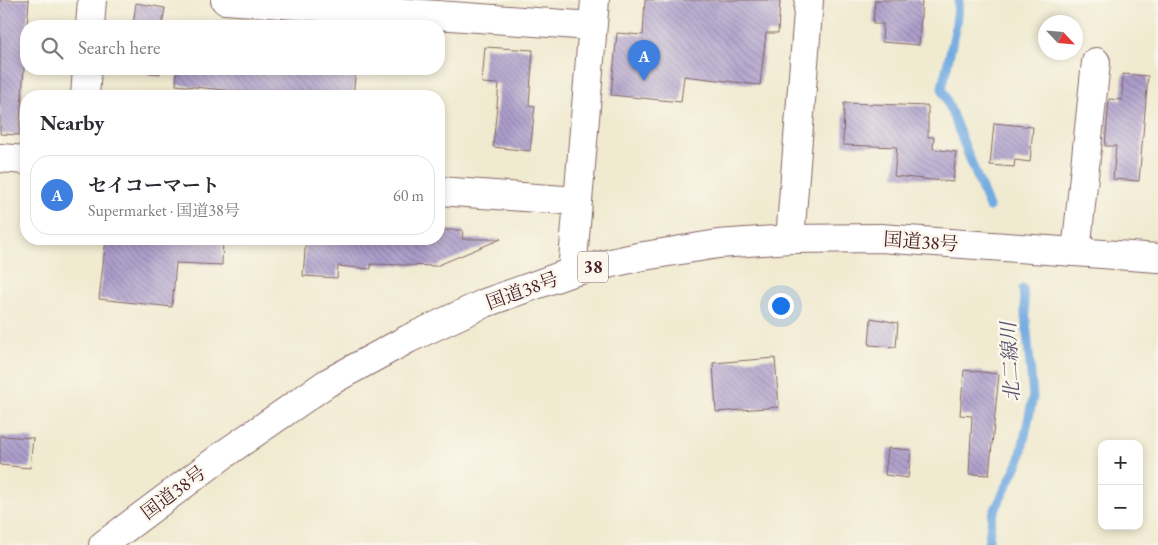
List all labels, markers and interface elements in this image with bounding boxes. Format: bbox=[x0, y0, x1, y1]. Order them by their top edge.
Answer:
north arrow bbox=[1038, 15, 1083, 60]
search box bbox=[20, 20, 445, 75]
icon: search bbox=[38, 34, 66, 62]
text: Search here bbox=[78, 35, 160, 60]
pin: A bbox=[628, 40, 660, 81]
text: Nearby bbox=[40, 109, 104, 136]
text: セイコーマート bbox=[88, 173, 220, 198]
text: A bbox=[51, 185, 63, 206]
text: 60 m bbox=[393, 185, 424, 206]
text: Supermarket · 国道38号 bbox=[88, 200, 240, 221]
street label: 国道38号 bbox=[883, 226, 959, 257]
road number: 38 bbox=[578, 252, 608, 282]
street label: 国道38号 bbox=[483, 266, 562, 315]
your location bbox=[768, 293, 794, 319]
water label: 北二線川 bbox=[995, 319, 1025, 403]
map controls bbox=[1098, 440, 1143, 530]
button: + bbox=[1098, 440, 1143, 485]
street label: 国道38号 bbox=[136, 460, 211, 525]
button: − bbox=[1098, 485, 1143, 530]

